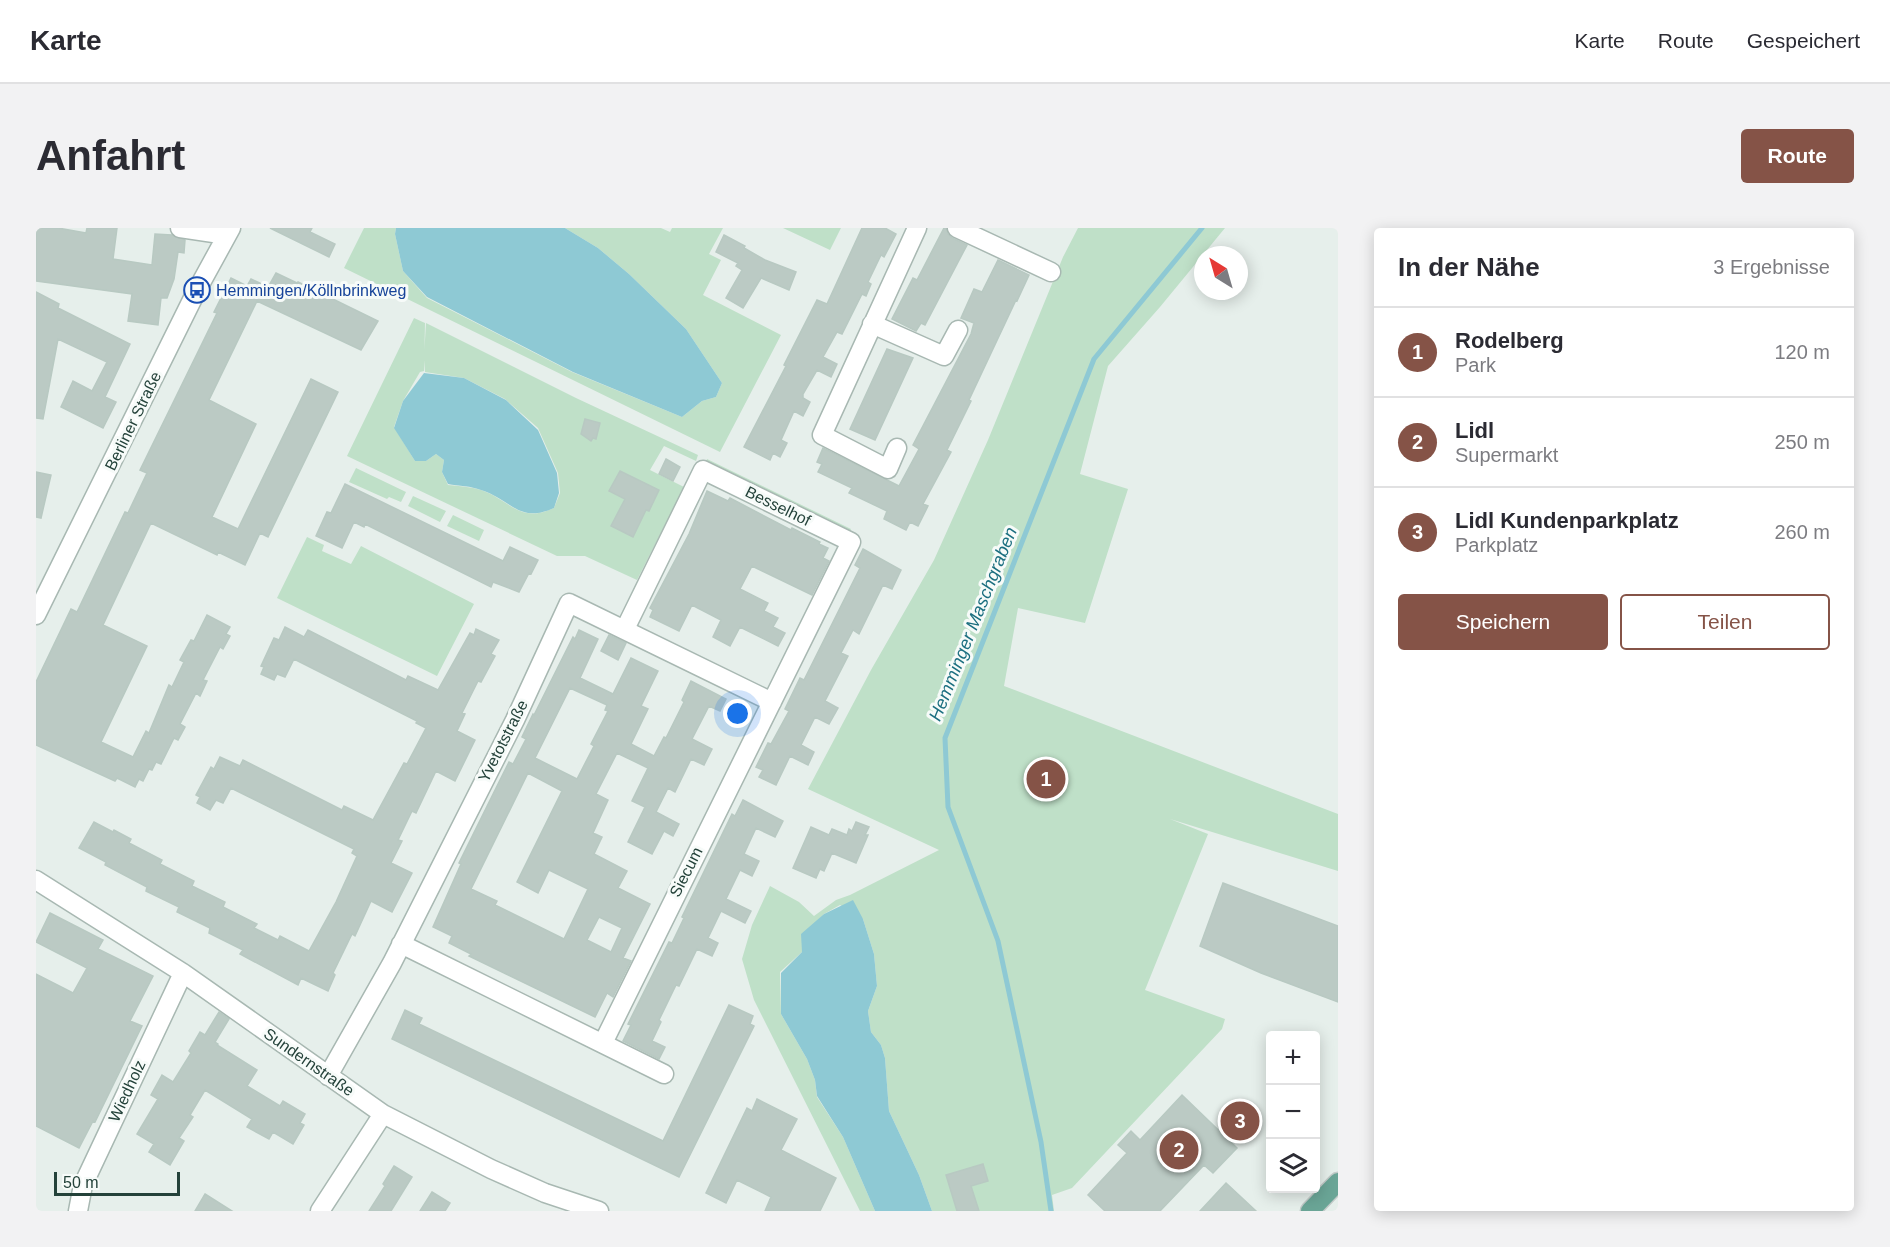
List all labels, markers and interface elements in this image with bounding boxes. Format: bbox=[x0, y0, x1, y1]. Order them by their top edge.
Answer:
text: Karte bbox=[30, 25, 102, 56]
text: Karte bbox=[1575, 29, 1625, 52]
text: Route bbox=[1658, 29, 1714, 52]
text: Gespeichert bbox=[1747, 29, 1860, 52]
button: Route bbox=[1741, 129, 1854, 183]
text: Anfahrt bbox=[36, 132, 185, 179]
north arrow bbox=[1194, 246, 1248, 300]
text: In der Nähe bbox=[1398, 252, 1540, 282]
text: 3 Ergebnisse bbox=[1713, 256, 1830, 278]
bus stop icon: Hemmingen/Köllnbrinkweg bbox=[182, 275, 212, 305]
place label: Hemmingen/Köllnbrinkweg bbox=[216, 282, 406, 299]
text: Rodelberg bbox=[1455, 328, 1564, 353]
text: 1 bbox=[1412, 341, 1423, 363]
text: 120 m bbox=[1774, 341, 1830, 363]
text: Park bbox=[1455, 354, 1496, 376]
street label: Berliner Straße bbox=[102, 369, 164, 473]
text: Lidl bbox=[1455, 418, 1494, 443]
text: 2 bbox=[1412, 431, 1423, 453]
text: 250 m bbox=[1774, 431, 1830, 453]
text: Supermarkt bbox=[1455, 444, 1558, 466]
street label: Besselhof bbox=[743, 483, 814, 529]
text: Lidl Kundenparkplatz bbox=[1455, 508, 1679, 533]
text: 3 bbox=[1412, 521, 1423, 543]
text: 260 m bbox=[1774, 521, 1830, 543]
water label: Hemminger Maschgraben bbox=[925, 524, 1021, 724]
text: Parkplatz bbox=[1455, 534, 1538, 556]
button: Speichern bbox=[1398, 594, 1608, 650]
button: Teilen bbox=[1620, 594, 1830, 650]
street label: Yvetotstraße bbox=[475, 697, 531, 785]
your location bbox=[723, 699, 752, 728]
pin: 1 bbox=[1026, 756, 1066, 802]
street label: Siecum bbox=[666, 844, 706, 900]
street label: Sundernstraße bbox=[261, 1025, 357, 1099]
map controls bbox=[1266, 1031, 1320, 1193]
button: + bbox=[1266, 1031, 1320, 1085]
street label: Wiedholz bbox=[105, 1058, 149, 1124]
button: − bbox=[1266, 1085, 1320, 1139]
pin: 3 bbox=[1220, 1098, 1260, 1144]
pin: 2 bbox=[1160, 1128, 1198, 1172]
button: layers bbox=[1266, 1139, 1320, 1193]
scale bar bbox=[54, 1169, 180, 1196]
text: 50 m bbox=[63, 1174, 99, 1191]

